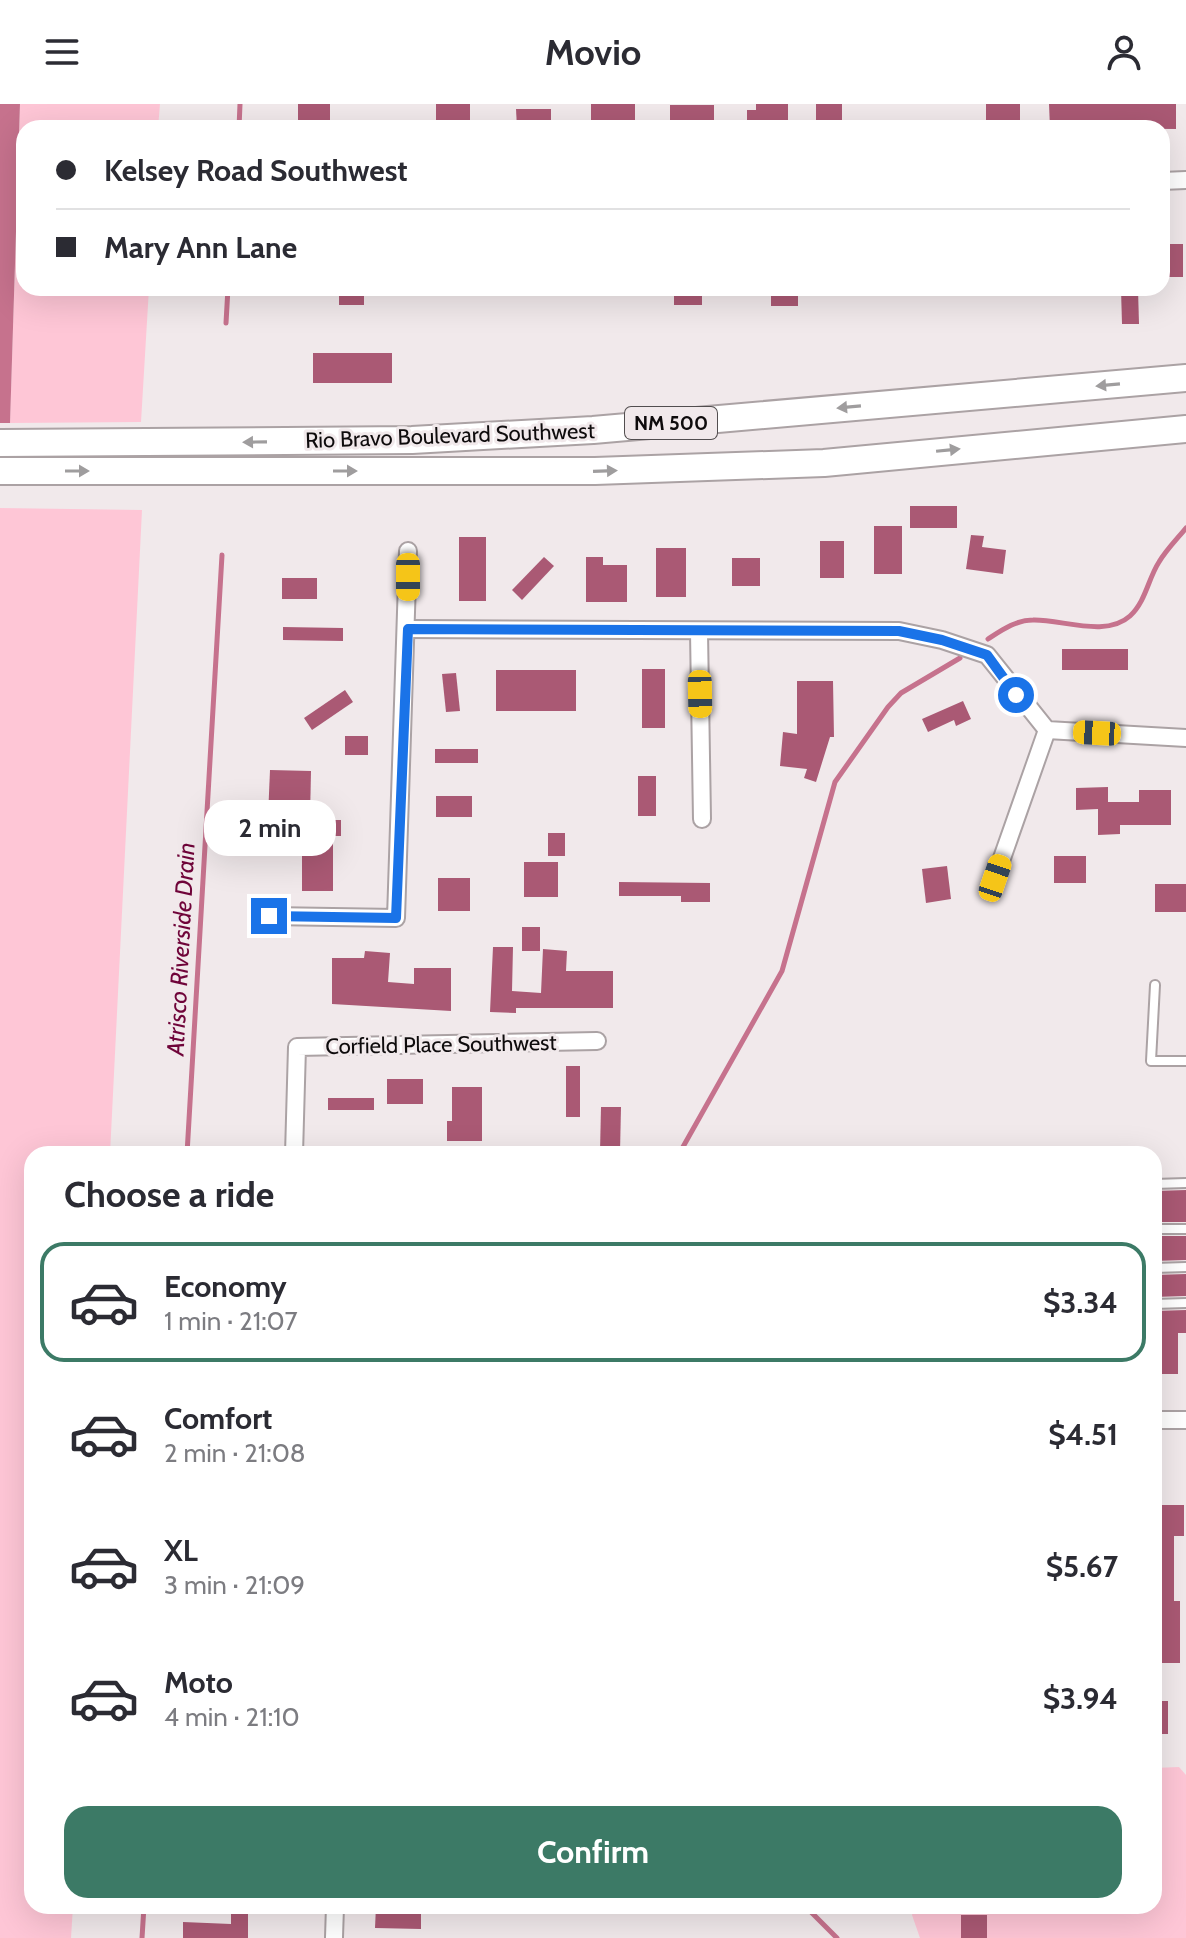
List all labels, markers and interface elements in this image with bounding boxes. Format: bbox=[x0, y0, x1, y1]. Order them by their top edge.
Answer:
icon: menu bbox=[40, 30, 84, 74]
text: Movio bbox=[545, 30, 641, 74]
icon: person bbox=[1102, 30, 1146, 74]
text: Kelsey Road Southwest bbox=[104, 152, 408, 189]
text: Mary Ann Lane bbox=[104, 229, 297, 266]
one-way arrow bbox=[1095, 379, 1120, 392]
one-way arrow bbox=[836, 401, 861, 414]
road number: NM 500 bbox=[625, 407, 717, 439]
street label: Rio Bravo Boulevard Southwest bbox=[305, 417, 596, 454]
one-way arrow bbox=[242, 436, 267, 448]
one-way arrow bbox=[936, 444, 961, 457]
one-way arrow bbox=[593, 464, 618, 477]
one-way arrow bbox=[65, 465, 90, 477]
one-way arrow bbox=[333, 465, 358, 477]
car bbox=[396, 553, 420, 601]
car bbox=[688, 670, 712, 718]
route start bbox=[998, 677, 1034, 713]
car bbox=[1072, 720, 1122, 746]
callout: 2 min bbox=[203, 800, 335, 856]
text: 2 min bbox=[239, 812, 301, 844]
water label: Atrisco Riverside Drain bbox=[160, 842, 201, 1057]
car bbox=[976, 851, 1014, 905]
route end bbox=[251, 898, 287, 934]
street label: Corfield Place Southwest bbox=[325, 1029, 557, 1060]
text: Choose a ride bbox=[64, 1172, 274, 1216]
icon: car bbox=[68, 1266, 140, 1338]
text: Economy bbox=[164, 1268, 287, 1305]
text: $3.34 bbox=[1043, 1284, 1118, 1321]
text: 1 min · 21:07 bbox=[164, 1305, 298, 1337]
icon: car bbox=[68, 1398, 140, 1470]
text: Comfort bbox=[164, 1400, 272, 1437]
text: $4.51 bbox=[1048, 1416, 1118, 1453]
text: 2 min · 21:08 bbox=[164, 1437, 306, 1469]
icon: car bbox=[68, 1530, 140, 1602]
text: XL bbox=[164, 1532, 198, 1569]
text: $5.67 bbox=[1046, 1548, 1118, 1585]
text: 3 min · 21:09 bbox=[164, 1569, 305, 1601]
icon: car bbox=[68, 1662, 140, 1734]
text: Moto bbox=[164, 1664, 233, 1701]
text: $3.94 bbox=[1043, 1680, 1118, 1717]
text: 4 min · 21:10 bbox=[164, 1701, 300, 1733]
button: Confirm bbox=[64, 1806, 1122, 1898]

